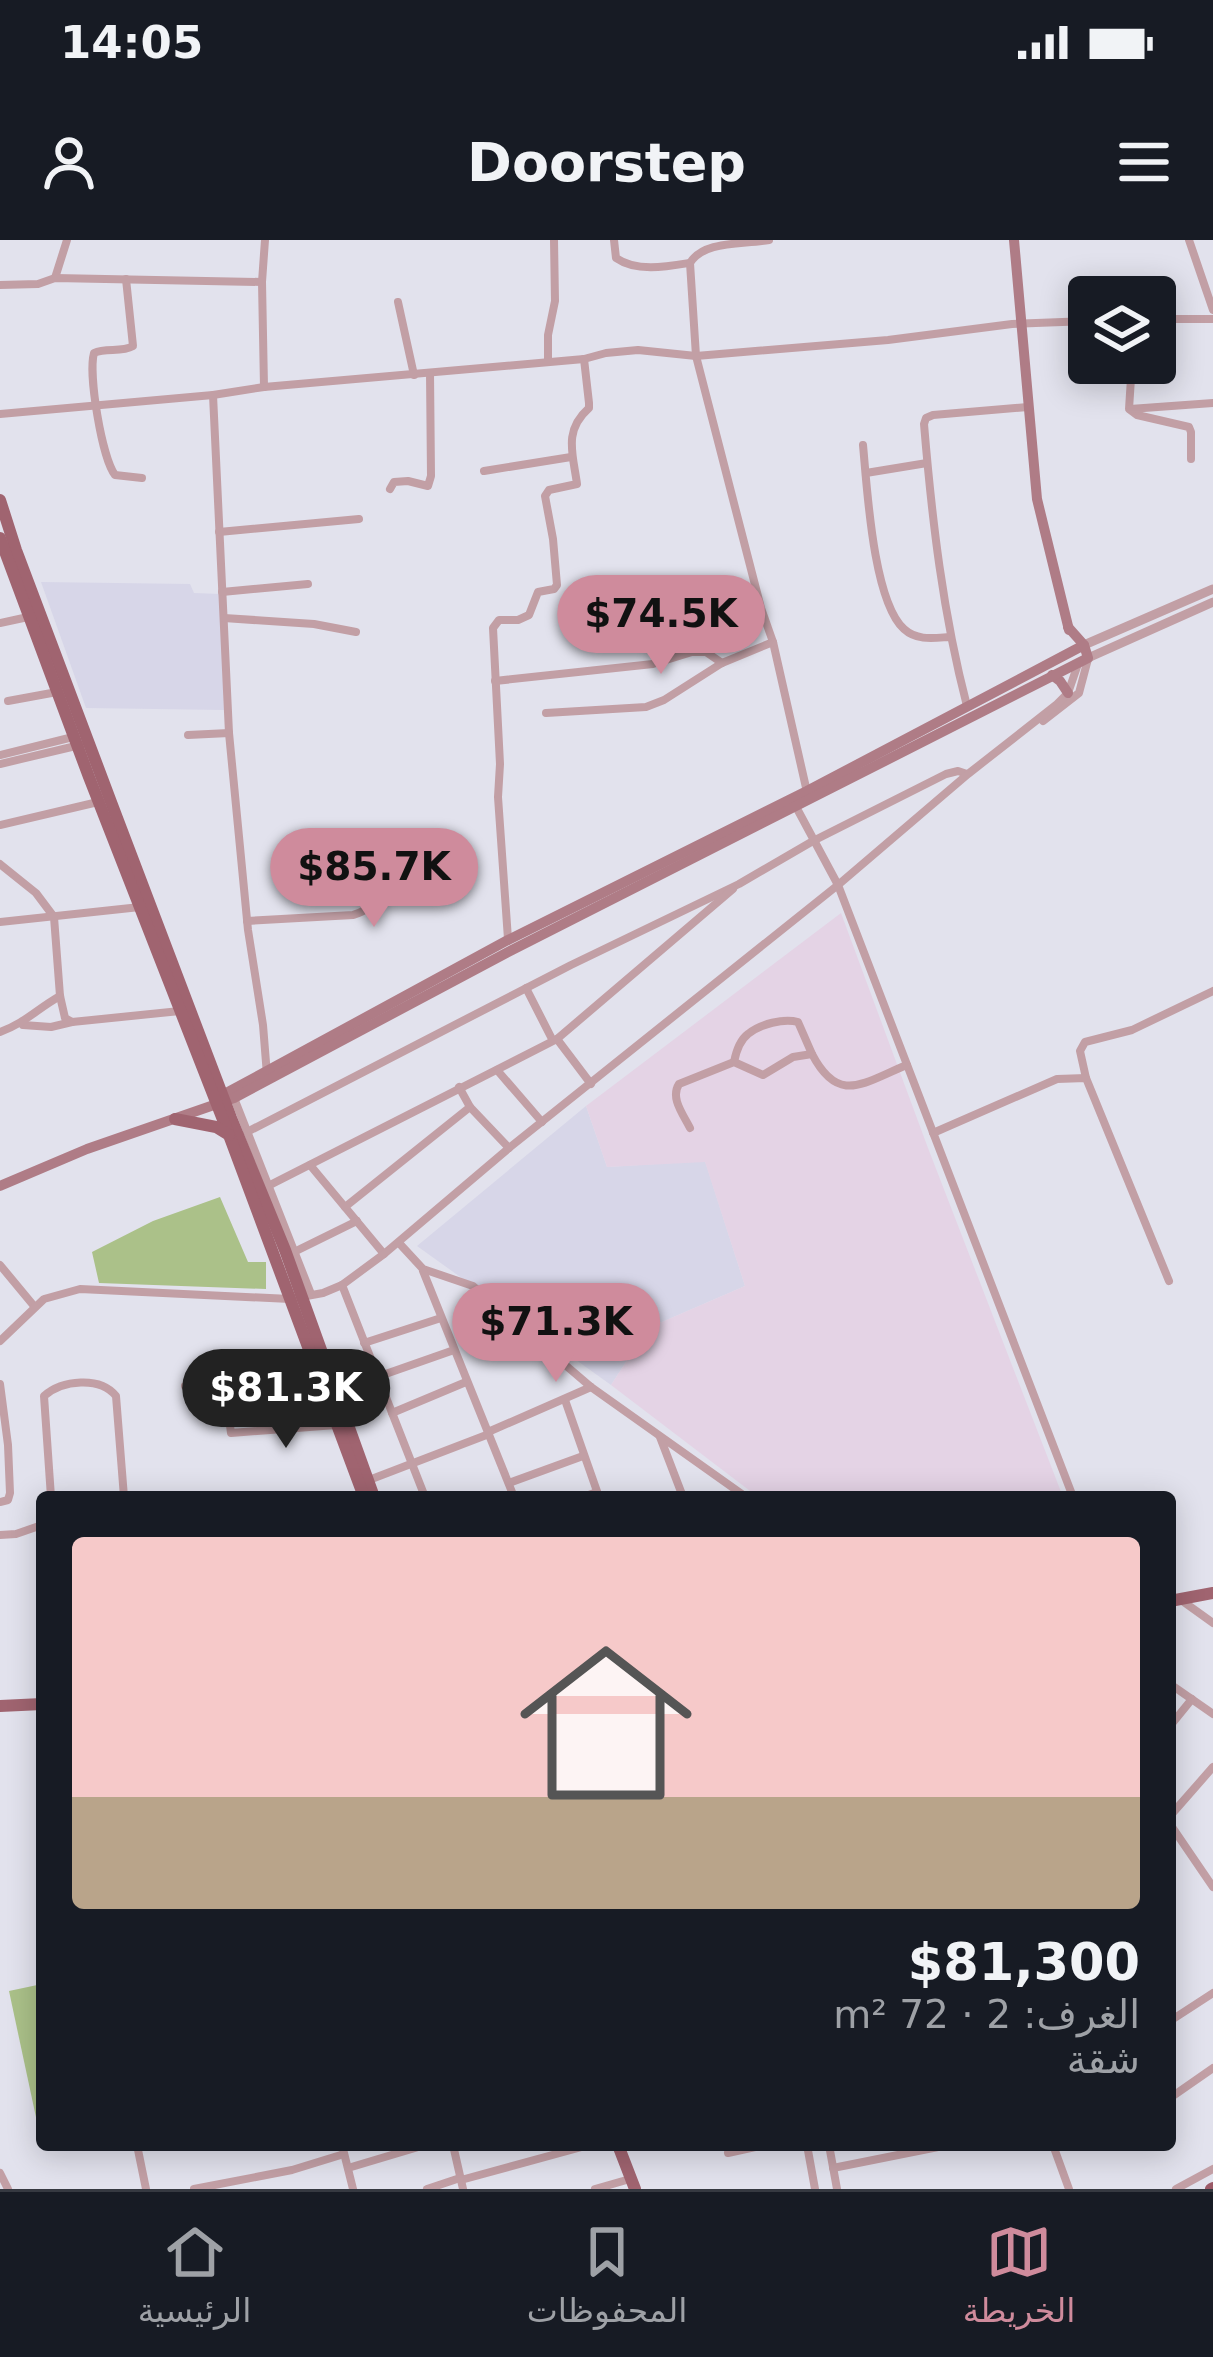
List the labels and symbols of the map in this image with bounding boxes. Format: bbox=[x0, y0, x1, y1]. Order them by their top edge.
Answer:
pin: $74.5K bbox=[563, 575, 759, 677]
pin: $85.7K bbox=[276, 828, 472, 930]
pin: $71.3K bbox=[458, 1283, 654, 1385]
pin: $81.3K bbox=[188, 1349, 384, 1451]

